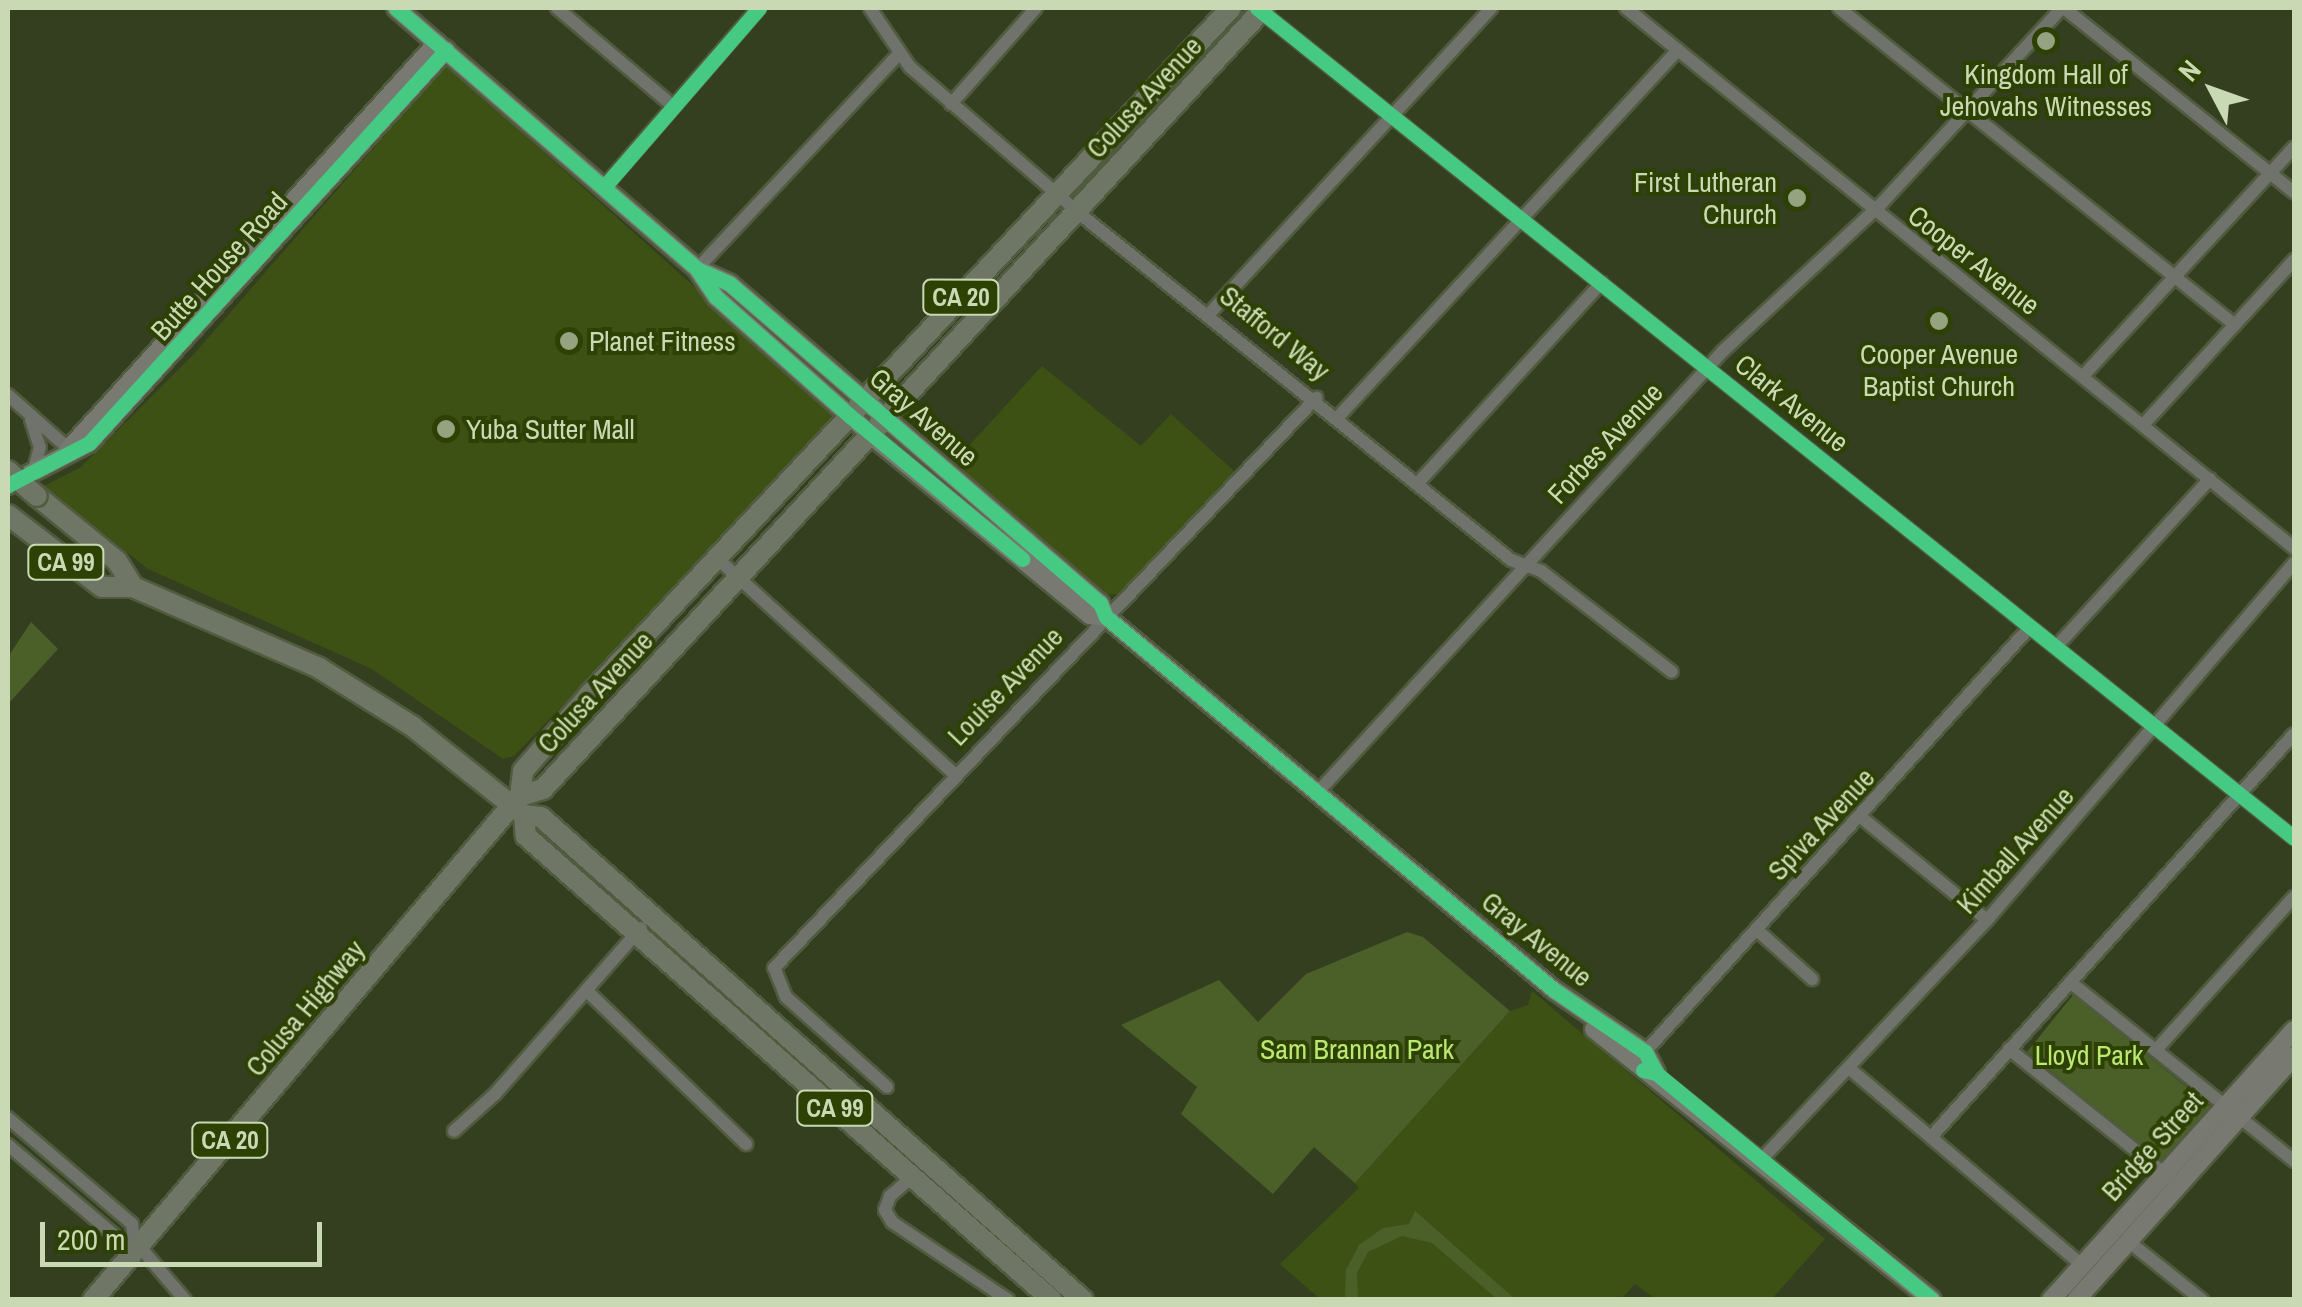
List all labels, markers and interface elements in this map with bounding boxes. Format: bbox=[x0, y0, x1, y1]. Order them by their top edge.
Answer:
street label: Colusa Avenue bbox=[1079, 29, 1209, 165]
marker: Kingdom Hall of Jehovahs Witnesses bbox=[2035, 30, 2057, 52]
north arrow bbox=[2162, 40, 2262, 140]
text: N bbox=[2170, 52, 2209, 89]
place label: Kingdom Hall of Jehovahs Witnesses bbox=[1940, 57, 2152, 123]
place label: First Lutheran Church bbox=[1634, 165, 1777, 231]
street label: Butte House Road bbox=[144, 185, 294, 347]
marker: First Lutheran Church bbox=[1786, 187, 1808, 209]
street label: Cooper Avenue bbox=[1901, 198, 2047, 322]
road number: CA 20 bbox=[921, 277, 1001, 317]
street label: Stafford Way bbox=[1213, 279, 1337, 387]
marker: Cooper Avenue Baptist Church bbox=[1928, 310, 1950, 332]
place label: Planet Fitness bbox=[589, 324, 736, 358]
marker: Planet Fitness bbox=[558, 330, 580, 352]
place label: Cooper Avenue Baptist Church bbox=[1859, 337, 2019, 403]
street label: Clark Avenue bbox=[1728, 347, 1856, 459]
street label: Gray Avenue bbox=[863, 360, 985, 474]
street label: Forbes Avenue bbox=[1540, 375, 1670, 511]
place label: Yuba Sutter Mall bbox=[466, 412, 634, 446]
marker: Yuba Sutter Mall bbox=[435, 418, 457, 440]
road number: CA 99 bbox=[26, 542, 106, 582]
street label: Louise Avenue bbox=[940, 619, 1070, 753]
street label: Colusa Avenue bbox=[530, 624, 660, 760]
street label: Spiva Avenue bbox=[1760, 760, 1882, 888]
street label: Kimball Avenue bbox=[1949, 779, 2081, 921]
street label: Gray Avenue bbox=[1475, 884, 1599, 994]
street label: Colusa Highway bbox=[238, 933, 372, 1083]
park label: Sam Brannan Park bbox=[1260, 1032, 1454, 1066]
park label: Lloyd Park bbox=[2035, 1038, 2143, 1072]
street label: Bridge Street bbox=[2094, 1084, 2210, 1208]
road number: CA 99 bbox=[795, 1088, 875, 1128]
road number: CA 20 bbox=[190, 1120, 270, 1160]
scale bar bbox=[45, 1202, 328, 1264]
text: 200 m bbox=[57, 1219, 125, 1259]

